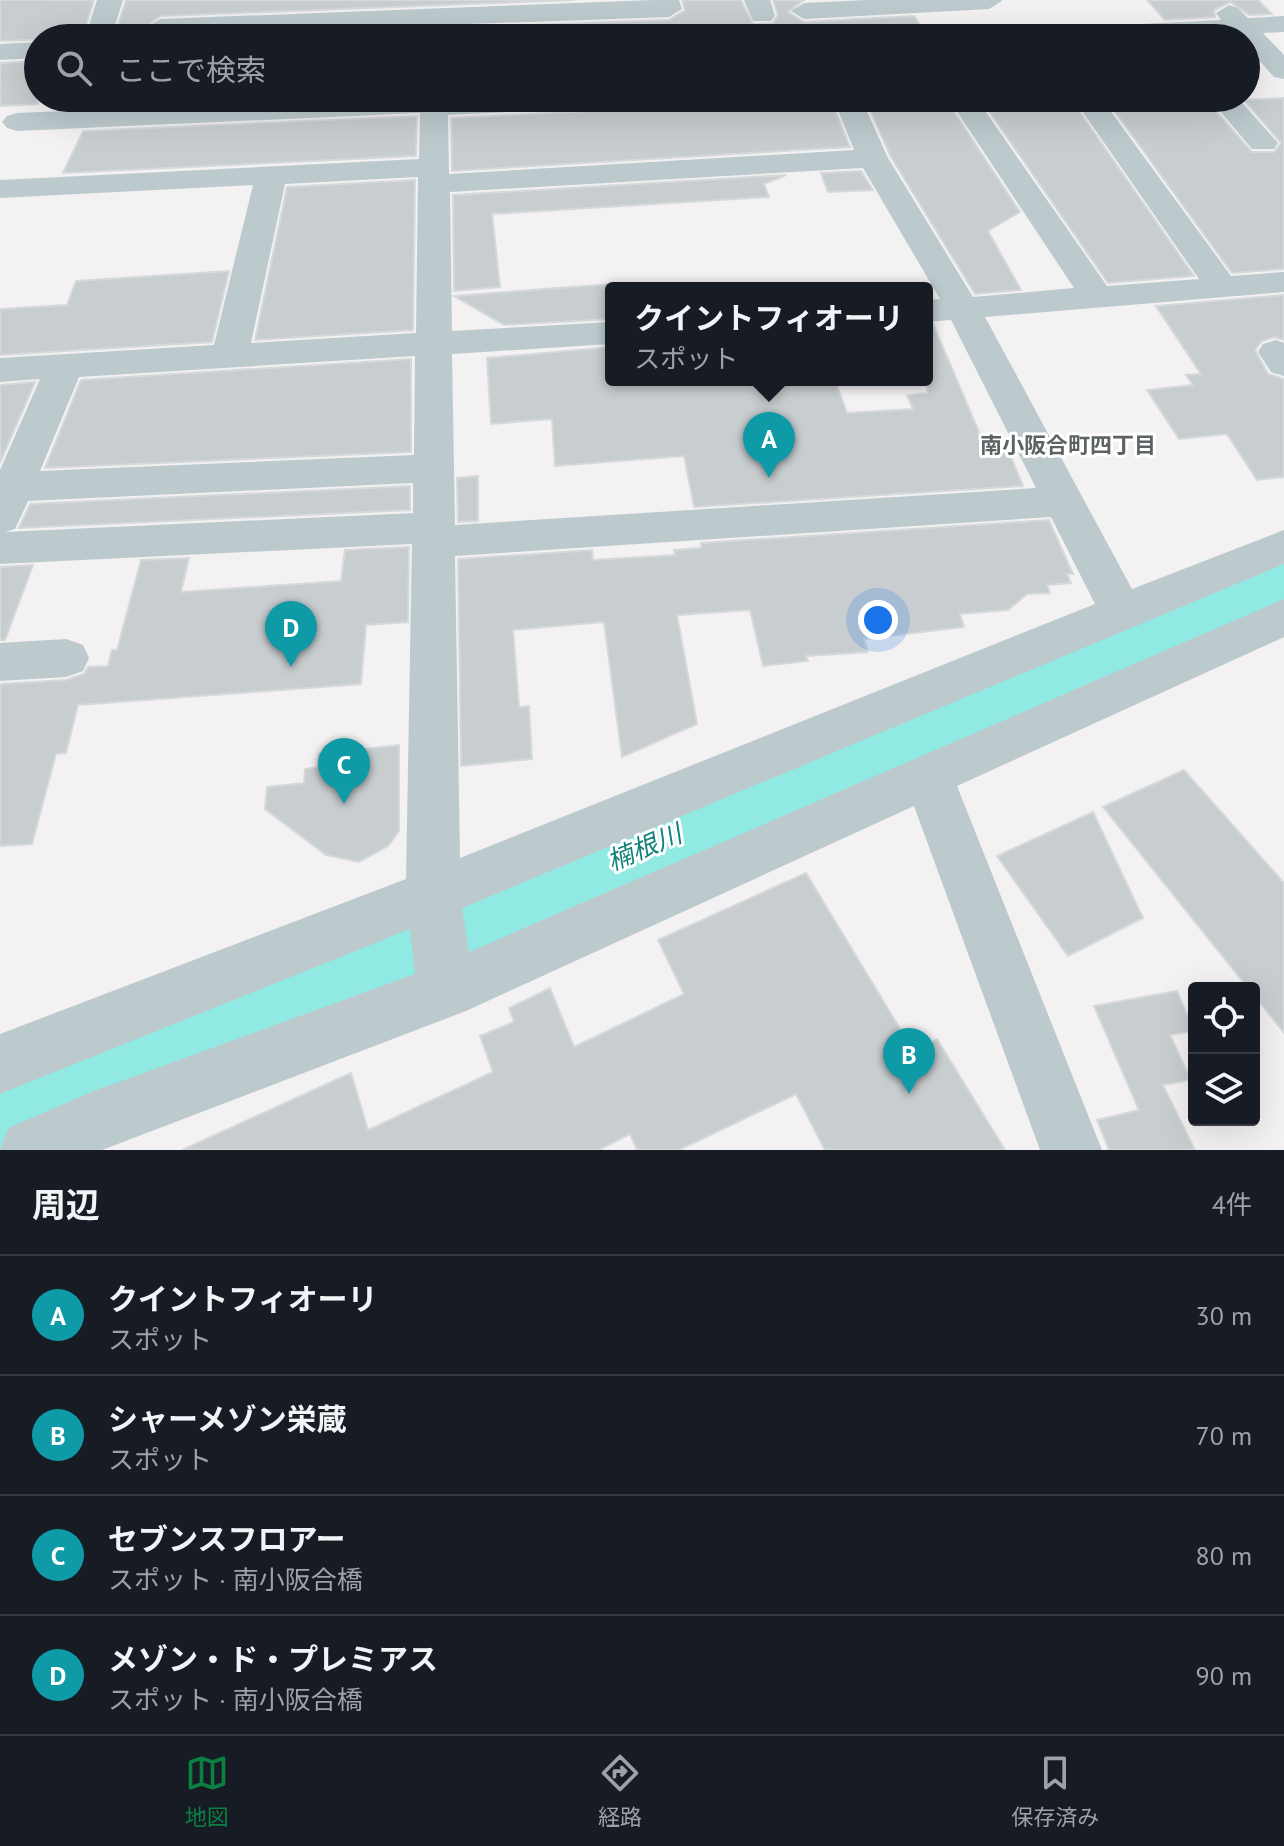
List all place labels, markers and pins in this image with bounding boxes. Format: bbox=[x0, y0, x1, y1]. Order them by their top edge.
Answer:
pin: A bbox=[743, 412, 795, 478]
pin: D bbox=[265, 601, 317, 667]
pin: C bbox=[318, 738, 370, 804]
pin: B bbox=[883, 1028, 935, 1094]

